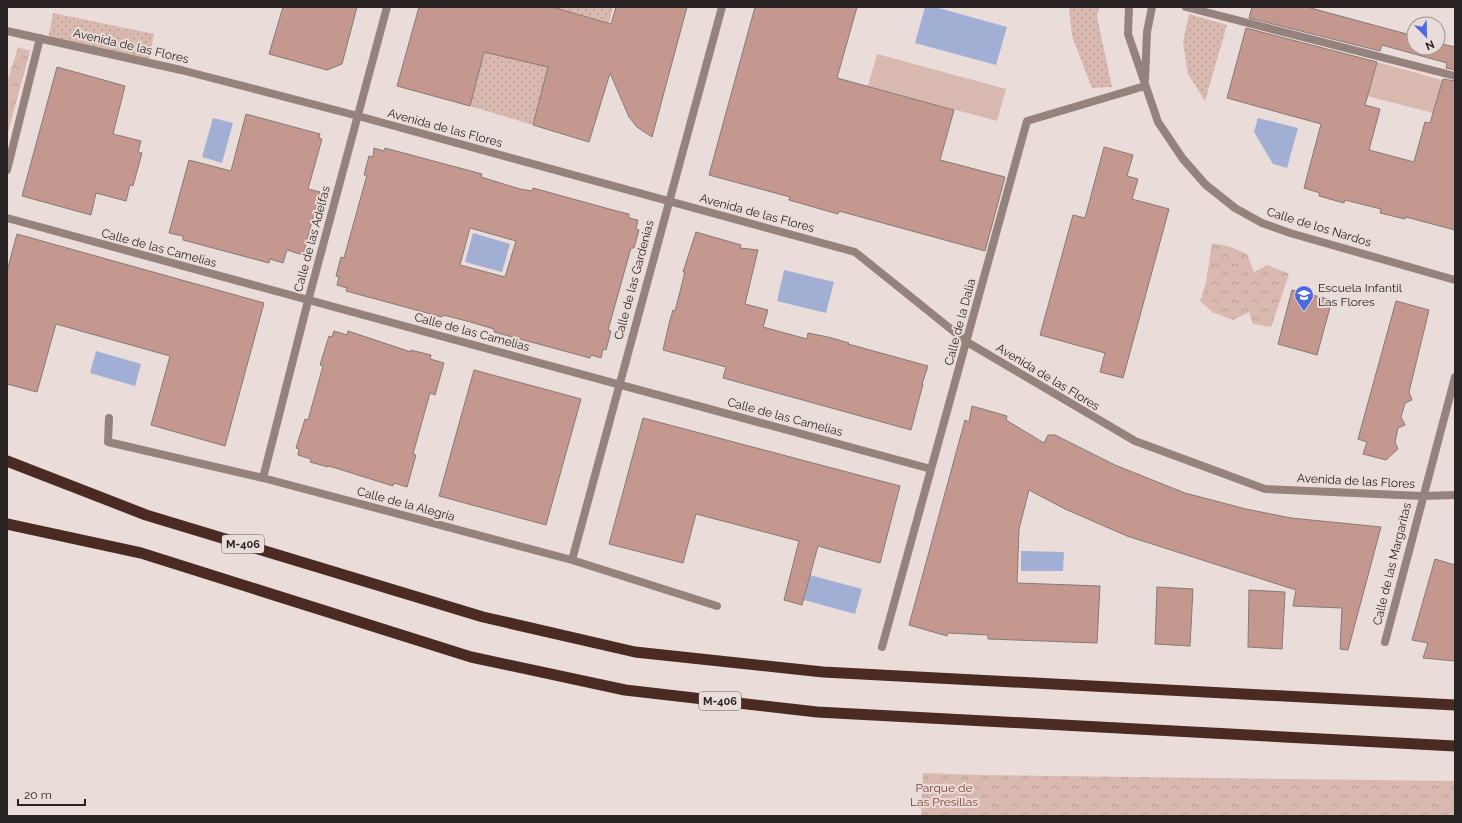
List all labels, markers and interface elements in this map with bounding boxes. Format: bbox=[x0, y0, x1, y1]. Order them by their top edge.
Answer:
north arrow bbox=[1406, 16, 1446, 56]
street label: Avenida de las Flores bbox=[72, 26, 190, 66]
text: N bbox=[1423, 37, 1436, 52]
street label: Avenida de las Flores bbox=[386, 106, 504, 150]
street label: Calle de las Adelfas bbox=[291, 184, 333, 294]
street label: Avenida de las Flores bbox=[698, 191, 816, 235]
street label: Calle de los Nardos bbox=[1265, 204, 1373, 250]
street label: Calle de las Gardenias bbox=[611, 218, 657, 341]
street label: Calle de las Camelias bbox=[100, 226, 218, 270]
street label: Calle de la Dalia bbox=[942, 277, 978, 367]
place label: Escuela Infantil Las Flores bbox=[1318, 281, 1403, 309]
school or university icon: Escuela Infantil Las Flores bbox=[1293, 284, 1315, 312]
street label: Calle de las Camelias bbox=[413, 310, 531, 354]
street label: Avenida de las Flores bbox=[994, 341, 1102, 414]
street label: Calle de las Camelias bbox=[726, 395, 844, 439]
street label: Avenida de las Flores bbox=[1297, 471, 1416, 491]
street label: Calle de la Alegría bbox=[356, 484, 456, 524]
street label: Calle de las Margaritas bbox=[1370, 501, 1414, 627]
road number: M-406 bbox=[222, 535, 264, 553]
road number: M-406 bbox=[699, 692, 741, 710]
scale bar bbox=[18, 781, 85, 807]
park label: Parque de Las Presillas bbox=[910, 781, 978, 809]
text: 20 m bbox=[24, 788, 52, 802]

